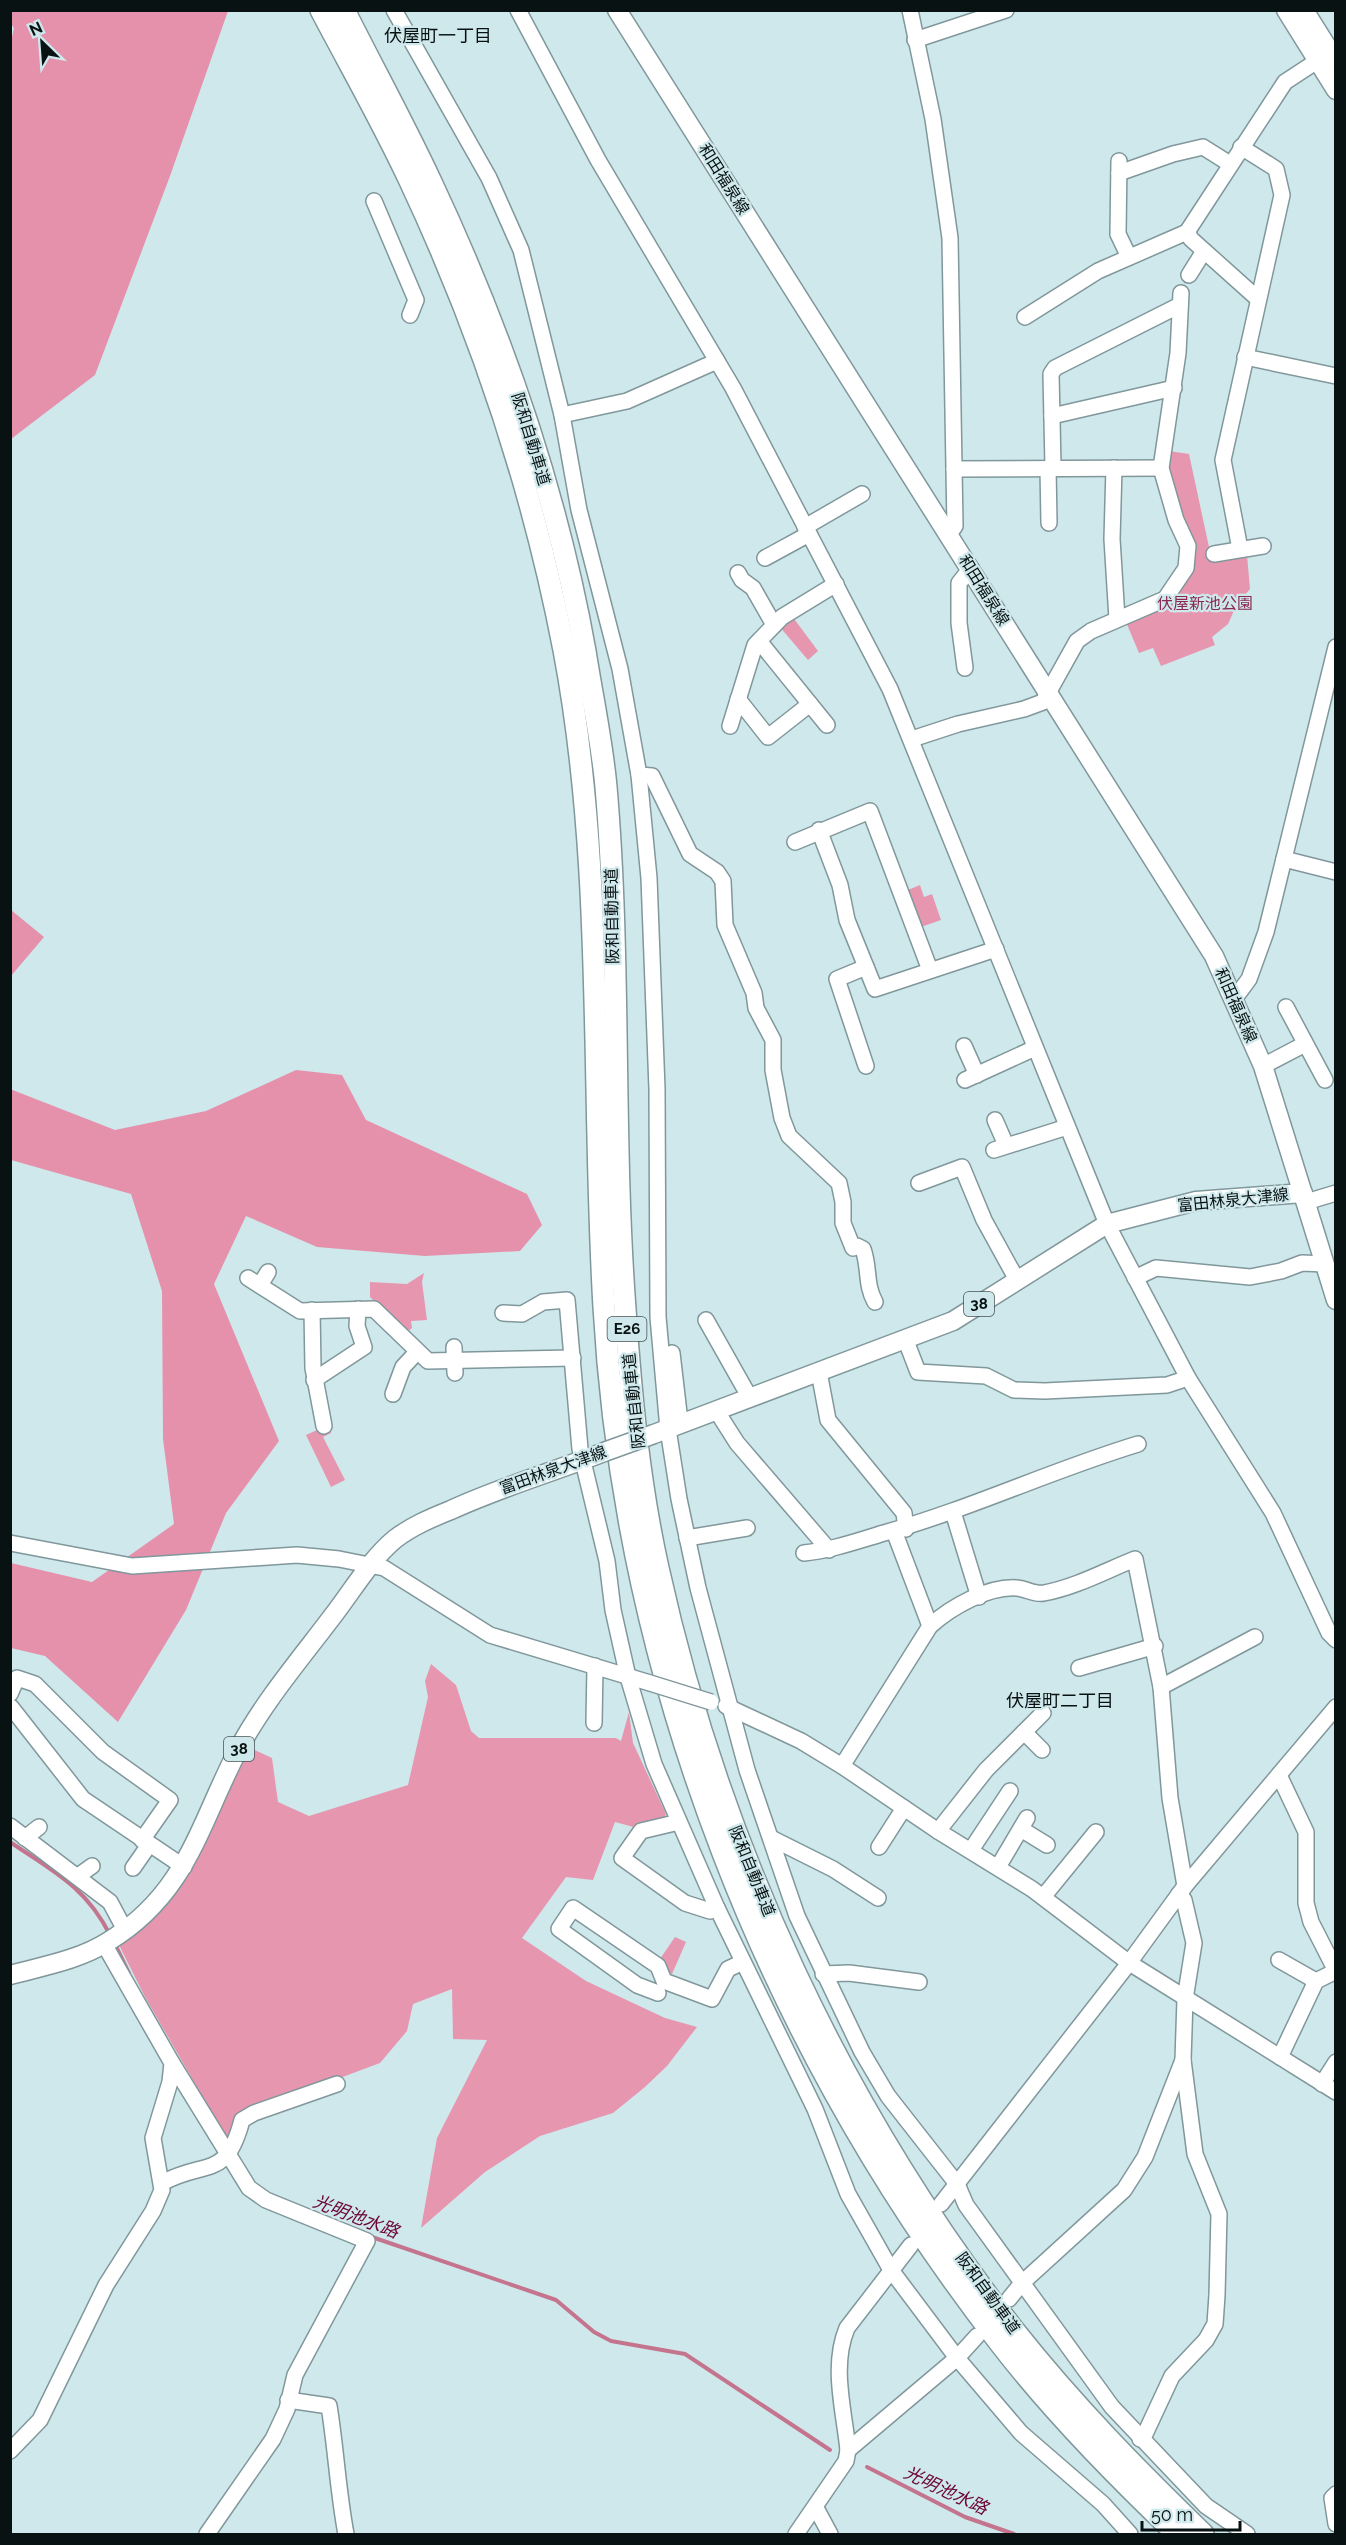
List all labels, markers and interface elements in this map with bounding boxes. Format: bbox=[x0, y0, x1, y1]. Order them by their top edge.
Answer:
north arrow bbox=[12, 12, 72, 72]
text: N bbox=[26, 18, 45, 40]
district label: 伏屋町一丁目 bbox=[384, 25, 492, 46]
street label: 和田福泉線 bbox=[695, 140, 753, 218]
street label: 阪和自動車道 bbox=[508, 390, 554, 488]
street label: 和田福泉線 bbox=[955, 551, 1013, 629]
park label: 伏屋新池公園 bbox=[1157, 594, 1253, 613]
street label: 阪和自動車道 bbox=[602, 868, 622, 964]
street label: 和田福泉線 bbox=[1211, 965, 1261, 1045]
street label: 富田林泉大津線 bbox=[1176, 1185, 1290, 1215]
road number: 38 bbox=[964, 1292, 994, 1316]
road number: E26 bbox=[608, 1317, 646, 1341]
street label: 阪和自動車道 bbox=[620, 1352, 648, 1450]
street label: 富田林泉大津線 bbox=[497, 1442, 609, 1498]
district label: 伏屋町二丁目 bbox=[1006, 1690, 1114, 1711]
road number: 38 bbox=[224, 1737, 254, 1761]
street label: 阪和自動車道 bbox=[725, 1823, 779, 1919]
water label: 光明池水路 bbox=[310, 2190, 404, 2243]
street label: 阪和自動車道 bbox=[952, 2249, 1024, 2337]
water label: 光明池水路 bbox=[901, 2461, 993, 2519]
scale bar bbox=[1142, 2494, 1240, 2532]
text: 50 m bbox=[1151, 2504, 1193, 2525]

